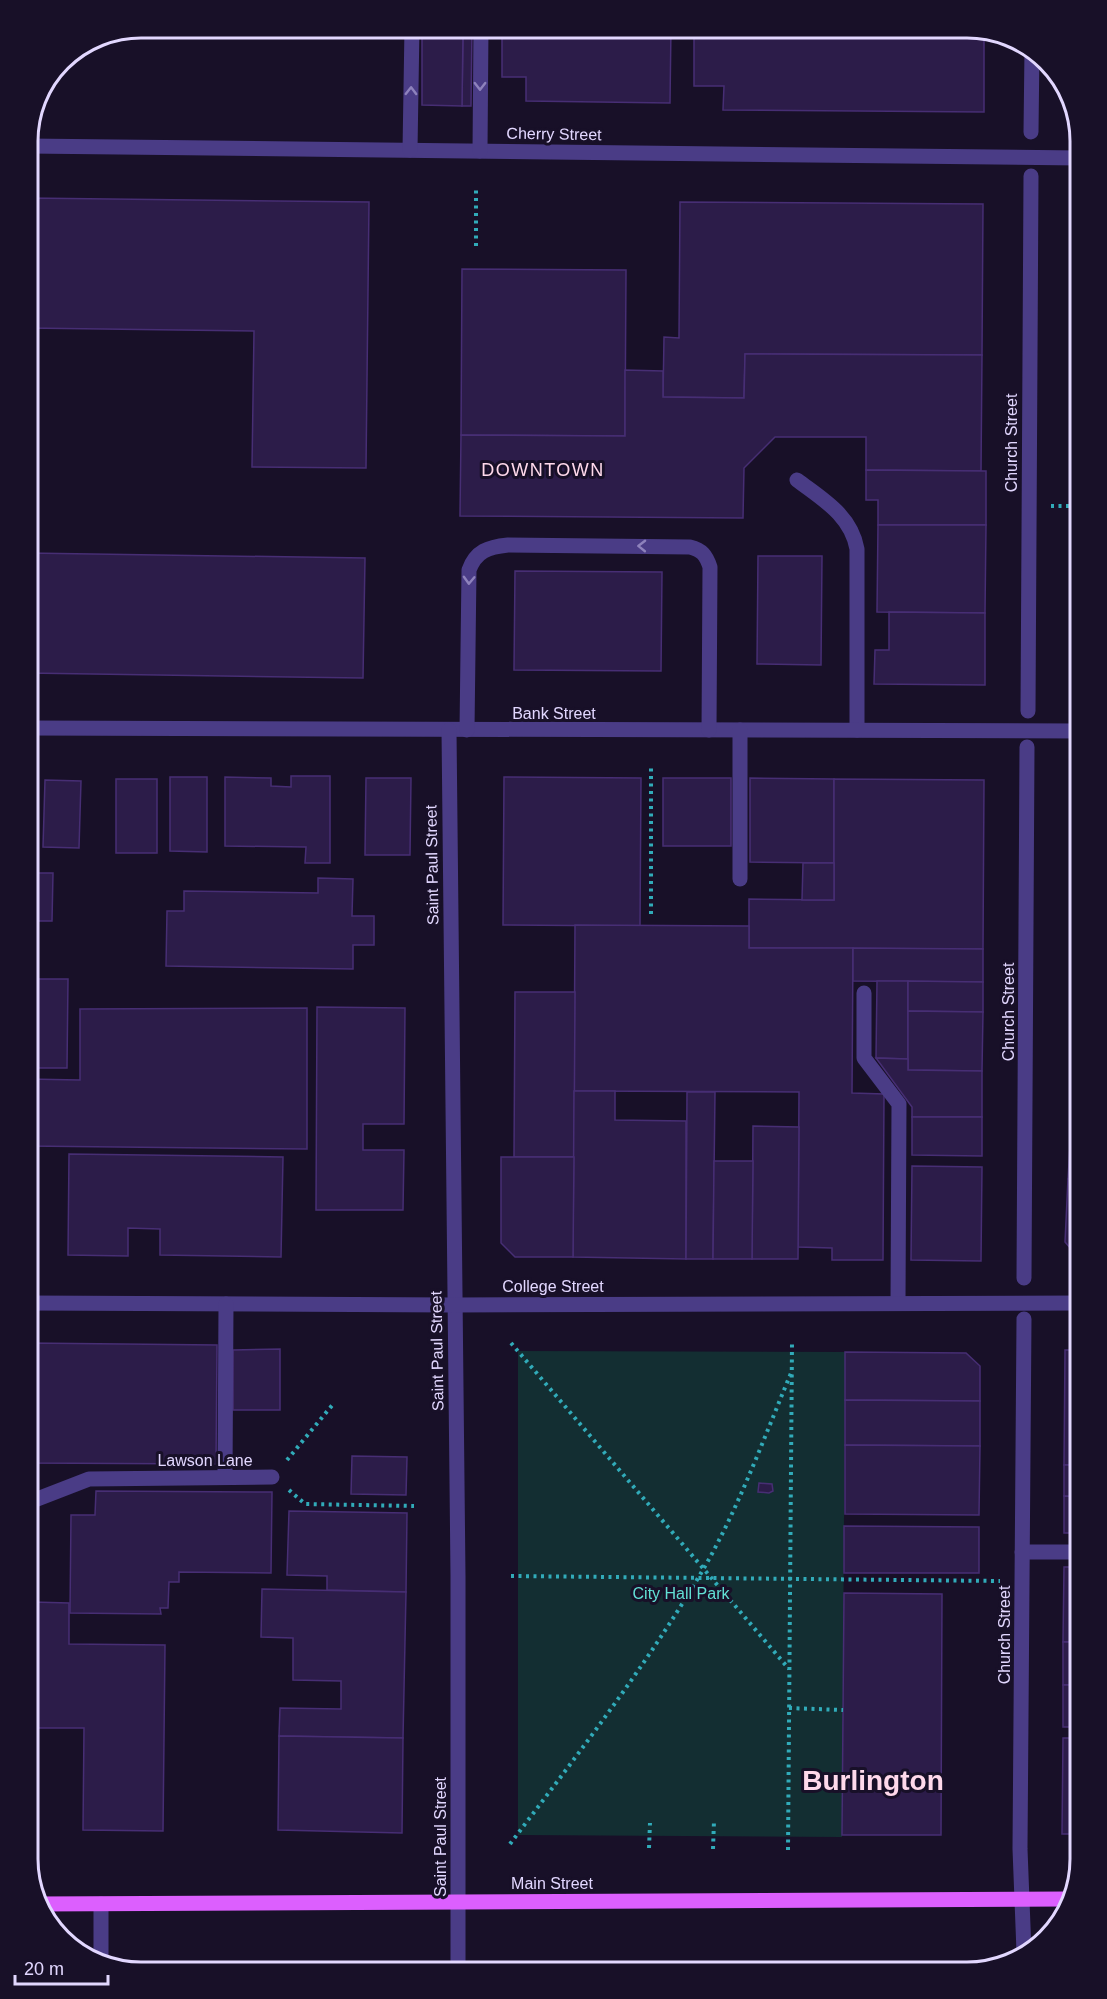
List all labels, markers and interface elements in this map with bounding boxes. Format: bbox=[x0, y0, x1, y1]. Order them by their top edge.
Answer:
one-way arrow bbox=[474, 81, 486, 90]
one-way arrow bbox=[405, 87, 417, 96]
street label: Cherry Street bbox=[506, 125, 602, 143]
street label: Church Street bbox=[1003, 393, 1020, 492]
district label: DOWNTOWN bbox=[481, 460, 605, 480]
one-way arrow bbox=[638, 540, 647, 552]
one-way arrow bbox=[463, 575, 476, 584]
street label: Bank Street bbox=[512, 705, 596, 722]
street label: Saint Paul Street bbox=[422, 804, 442, 925]
street label: Church Street bbox=[1000, 962, 1017, 1061]
street label: College Street bbox=[502, 1278, 604, 1295]
street label: Saint Paul Street bbox=[427, 1290, 447, 1411]
street label: Lawson Lane bbox=[157, 1452, 253, 1469]
park label: City Hall Park bbox=[633, 1585, 730, 1602]
street label: Church Street bbox=[996, 1585, 1013, 1684]
district label: Burlington bbox=[802, 1765, 944, 1796]
street label: Saint Paul Street bbox=[432, 1776, 449, 1897]
street label: Main Street bbox=[511, 1875, 593, 1892]
scale bar bbox=[15, 1948, 108, 1986]
text: 20 m bbox=[24, 1959, 64, 1979]

